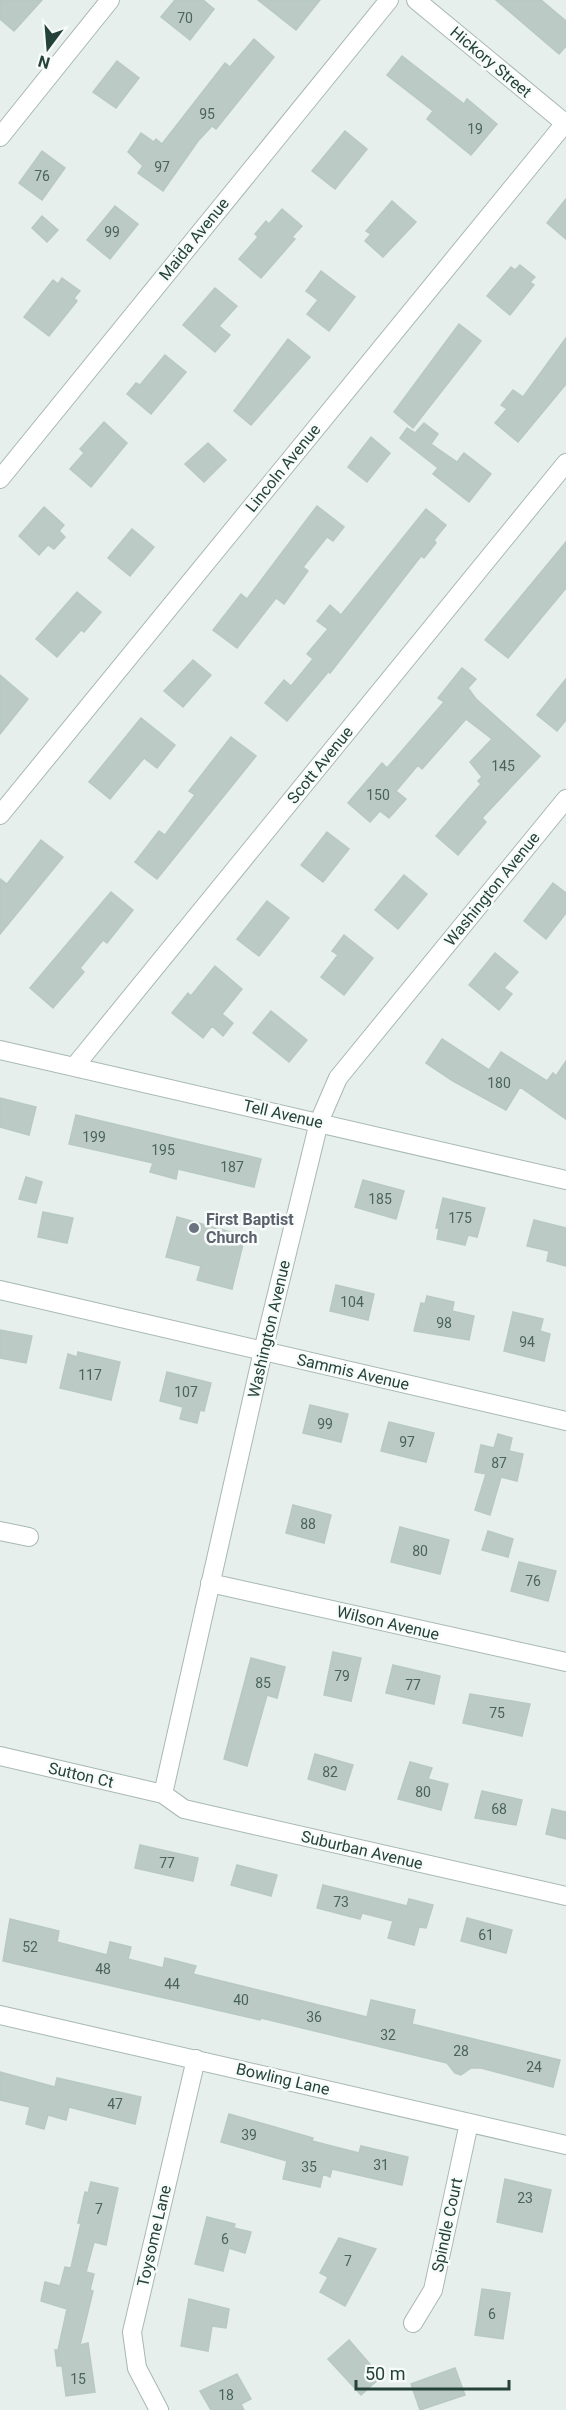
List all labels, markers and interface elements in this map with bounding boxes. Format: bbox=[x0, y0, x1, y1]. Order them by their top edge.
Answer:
house number: 70 bbox=[177, 10, 193, 26]
north arrow bbox=[18, 18, 78, 78]
street label: Hickory Street bbox=[447, 23, 535, 101]
text: N bbox=[36, 51, 52, 73]
house number: 95 bbox=[199, 106, 215, 122]
house number: 19 bbox=[467, 121, 483, 137]
house number: 97 bbox=[154, 159, 170, 175]
house number: 76 bbox=[34, 168, 50, 184]
street label: Maida Avenue bbox=[155, 194, 233, 284]
house number: 99 bbox=[104, 224, 120, 240]
street label: Lincoln Avenue bbox=[242, 420, 324, 516]
street label: Scott Avenue bbox=[283, 723, 357, 807]
house number: 145 bbox=[491, 758, 515, 774]
house number: 150 bbox=[366, 787, 390, 803]
street label: Washington Avenue bbox=[440, 828, 544, 950]
house number: 180 bbox=[487, 1075, 511, 1091]
street label: Tell Avenue bbox=[241, 1096, 325, 1132]
house number: 199 bbox=[82, 1129, 106, 1145]
house number: 195 bbox=[151, 1142, 175, 1158]
house number: 187 bbox=[220, 1159, 244, 1175]
house number: 185 bbox=[368, 1191, 392, 1207]
place label: First Baptist Church bbox=[206, 1210, 294, 1247]
house number: 175 bbox=[448, 1210, 472, 1226]
marker: First Baptist Church bbox=[187, 1221, 201, 1235]
street label: Washington Avenue bbox=[244, 1258, 294, 1400]
house number: 104 bbox=[340, 1294, 364, 1310]
house number: 98 bbox=[436, 1315, 452, 1331]
house number: 94 bbox=[519, 1334, 535, 1350]
street label: Sammis Avenue bbox=[295, 1350, 411, 1394]
house number: 117 bbox=[78, 1367, 102, 1383]
house number: 107 bbox=[174, 1384, 198, 1400]
house number: 99 bbox=[317, 1416, 333, 1432]
house number: 97 bbox=[399, 1434, 415, 1450]
house number: 87 bbox=[491, 1455, 507, 1471]
house number: 88 bbox=[300, 1516, 316, 1532]
house number: 80 bbox=[412, 1543, 428, 1559]
house number: 76 bbox=[525, 1573, 541, 1589]
street label: Wilson Avenue bbox=[335, 1602, 441, 1644]
house number: 79 bbox=[334, 1668, 350, 1684]
house number: 85 bbox=[255, 1675, 271, 1691]
house number: 77 bbox=[405, 1677, 421, 1693]
house number: 75 bbox=[489, 1705, 505, 1721]
street label: Sutton Ct bbox=[47, 1758, 115, 1792]
house number: 82 bbox=[322, 1764, 338, 1780]
house number: 80 bbox=[415, 1784, 431, 1800]
house number: 68 bbox=[491, 1801, 507, 1817]
street label: Suburban Avenue bbox=[299, 1827, 425, 1873]
house number: 77 bbox=[159, 1855, 175, 1871]
house number: 73 bbox=[333, 1894, 349, 1910]
house number: 61 bbox=[478, 1927, 494, 1943]
house number: 52 bbox=[22, 1939, 38, 1955]
house number: 48 bbox=[95, 1961, 111, 1977]
house number: 44 bbox=[164, 1976, 180, 1992]
house number: 40 bbox=[233, 1992, 249, 2008]
house number: 36 bbox=[306, 2009, 322, 2025]
house number: 32 bbox=[380, 2027, 396, 2043]
house number: 28 bbox=[453, 2043, 469, 2059]
street label: Bowling Lane bbox=[234, 2059, 332, 2099]
house number: 24 bbox=[526, 2059, 542, 2075]
house number: 47 bbox=[107, 2096, 123, 2112]
house number: 39 bbox=[241, 2127, 257, 2143]
house number: 31 bbox=[373, 2157, 389, 2173]
house number: 35 bbox=[301, 2159, 317, 2175]
street label: Spindle Court bbox=[428, 2176, 466, 2274]
street label: Toysome Lane bbox=[133, 2183, 175, 2289]
house number: 23 bbox=[517, 2190, 533, 2206]
house number: 7 bbox=[95, 2201, 103, 2217]
house number: 6 bbox=[221, 2231, 229, 2247]
house number: 7 bbox=[344, 2253, 352, 2269]
house number: 6 bbox=[488, 2306, 496, 2322]
scale bar bbox=[356, 2353, 509, 2391]
text: 50 m bbox=[365, 2363, 405, 2384]
house number: 15 bbox=[70, 2371, 86, 2387]
house number: 18 bbox=[218, 2387, 234, 2403]

